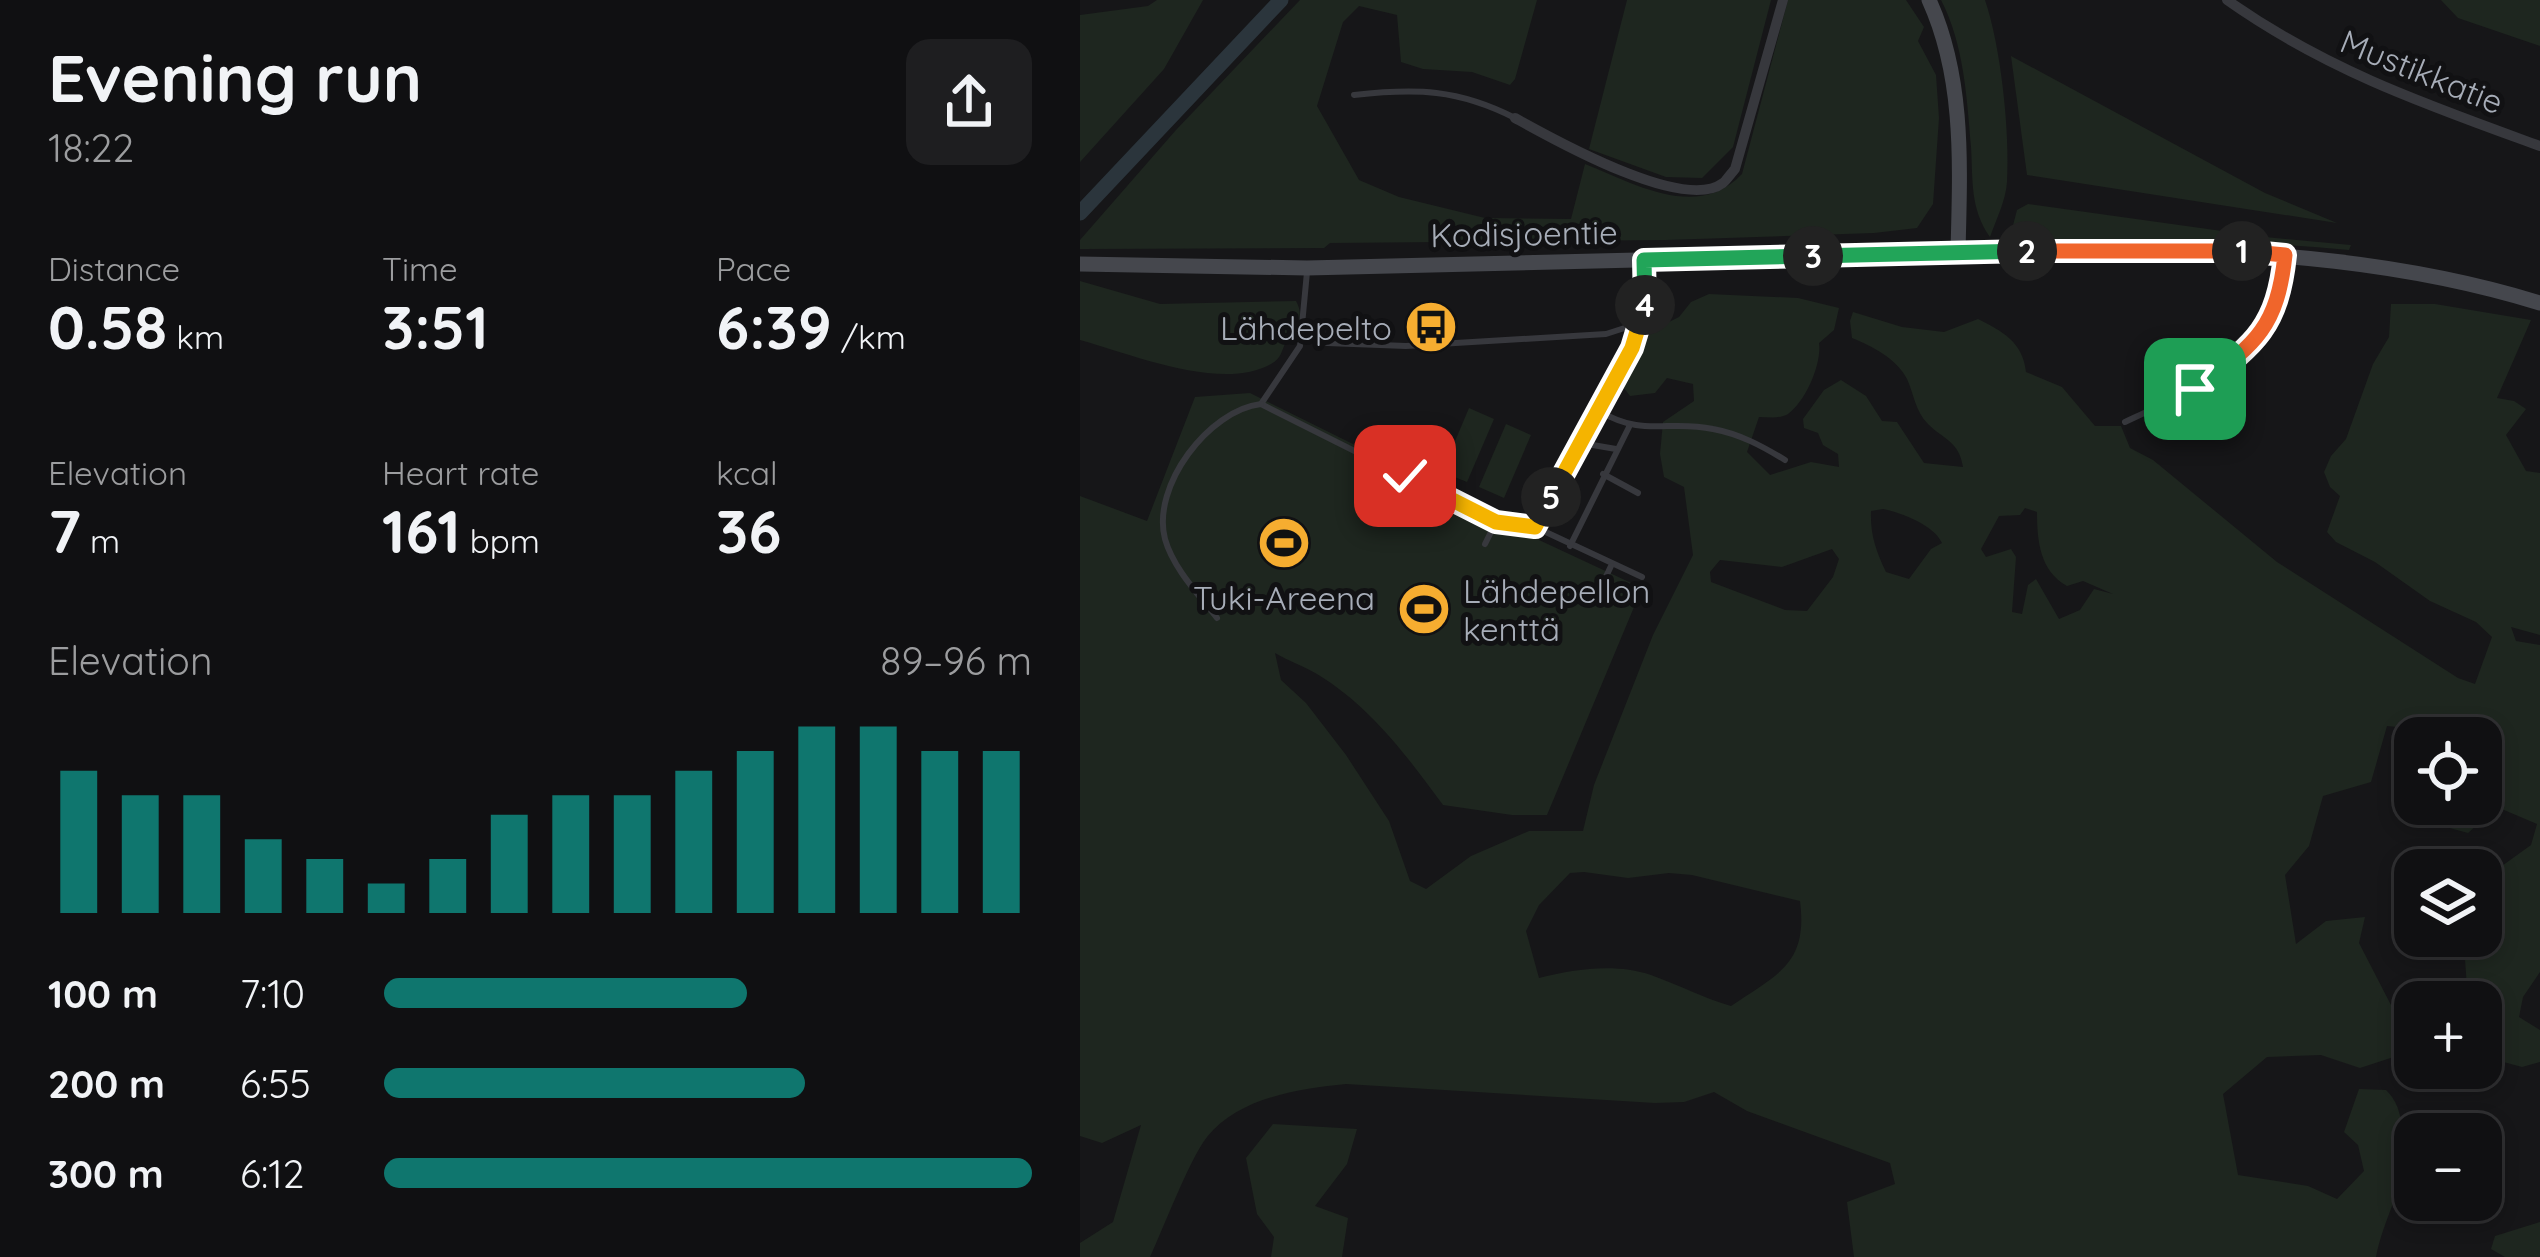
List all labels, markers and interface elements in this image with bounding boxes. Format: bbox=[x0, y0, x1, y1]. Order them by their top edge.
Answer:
street label: Mustikkatie bbox=[2335, 20, 2509, 122]
text: Evening run bbox=[48, 36, 422, 119]
button: share bbox=[906, 39, 1032, 165]
text: 18:22 bbox=[48, 123, 134, 172]
street label: Kodisjoentie bbox=[1430, 211, 1618, 255]
pin: 2 bbox=[1997, 221, 2057, 281]
pin: 1 bbox=[2212, 221, 2272, 281]
pin: 3 bbox=[1783, 226, 1843, 286]
text: 2 bbox=[2018, 230, 2036, 271]
text: 1 bbox=[2236, 230, 2248, 271]
text: 3 bbox=[1804, 235, 1822, 276]
text: Distance bbox=[48, 248, 180, 289]
text: Time bbox=[382, 248, 458, 289]
text: Pace bbox=[716, 248, 791, 289]
pin: 4 bbox=[1615, 275, 1675, 335]
text: 4 bbox=[1635, 284, 1655, 325]
text: 0.58 bbox=[48, 289, 167, 364]
text: 3:51 bbox=[382, 289, 489, 364]
text: 6:39 bbox=[716, 289, 832, 364]
bus stop icon: Lähdepelto bbox=[1403, 299, 1459, 355]
place label: Lähdepelto bbox=[1220, 307, 1392, 348]
text: km bbox=[167, 316, 224, 357]
text: /km bbox=[832, 316, 906, 357]
pin bbox=[2144, 338, 2246, 440]
icon: arrive bbox=[2162, 356, 2228, 422]
pin bbox=[1354, 425, 1456, 527]
icon: check bbox=[1372, 443, 1438, 509]
text: Elevation bbox=[48, 452, 187, 493]
text: Heart rate bbox=[382, 452, 539, 493]
text: kcal bbox=[716, 452, 778, 493]
pin: 5 bbox=[1521, 467, 1581, 527]
text: 5 bbox=[1541, 476, 1561, 517]
text: 7 bbox=[48, 493, 81, 568]
text: 161 bbox=[382, 493, 461, 568]
text: 36 bbox=[716, 493, 781, 568]
sports icon: Tuki-Areena bbox=[1256, 515, 1312, 571]
text: m bbox=[81, 520, 120, 561]
text: bpm bbox=[461, 520, 540, 561]
place label: Lähdepellon kenttä bbox=[1463, 570, 1650, 649]
place label: Tuki-Areena bbox=[1193, 577, 1375, 618]
sports icon: Lähdepellon kenttä bbox=[1396, 581, 1452, 637]
text: Elevation bbox=[48, 636, 212, 685]
text: 89–96 m bbox=[880, 636, 1032, 685]
map controls bbox=[2394, 717, 2502, 1221]
button: locate bbox=[2394, 717, 2502, 825]
button: layers bbox=[2394, 849, 2502, 957]
text: 100 m bbox=[48, 969, 158, 1018]
text: 7:10 bbox=[240, 969, 305, 1018]
button: + bbox=[2394, 981, 2502, 1089]
text: 200 m bbox=[48, 1059, 165, 1108]
text: 6:55 bbox=[240, 1059, 311, 1108]
button: − bbox=[2394, 1113, 2502, 1221]
text: 300 m bbox=[48, 1149, 164, 1198]
text: 6:12 bbox=[240, 1149, 304, 1198]

